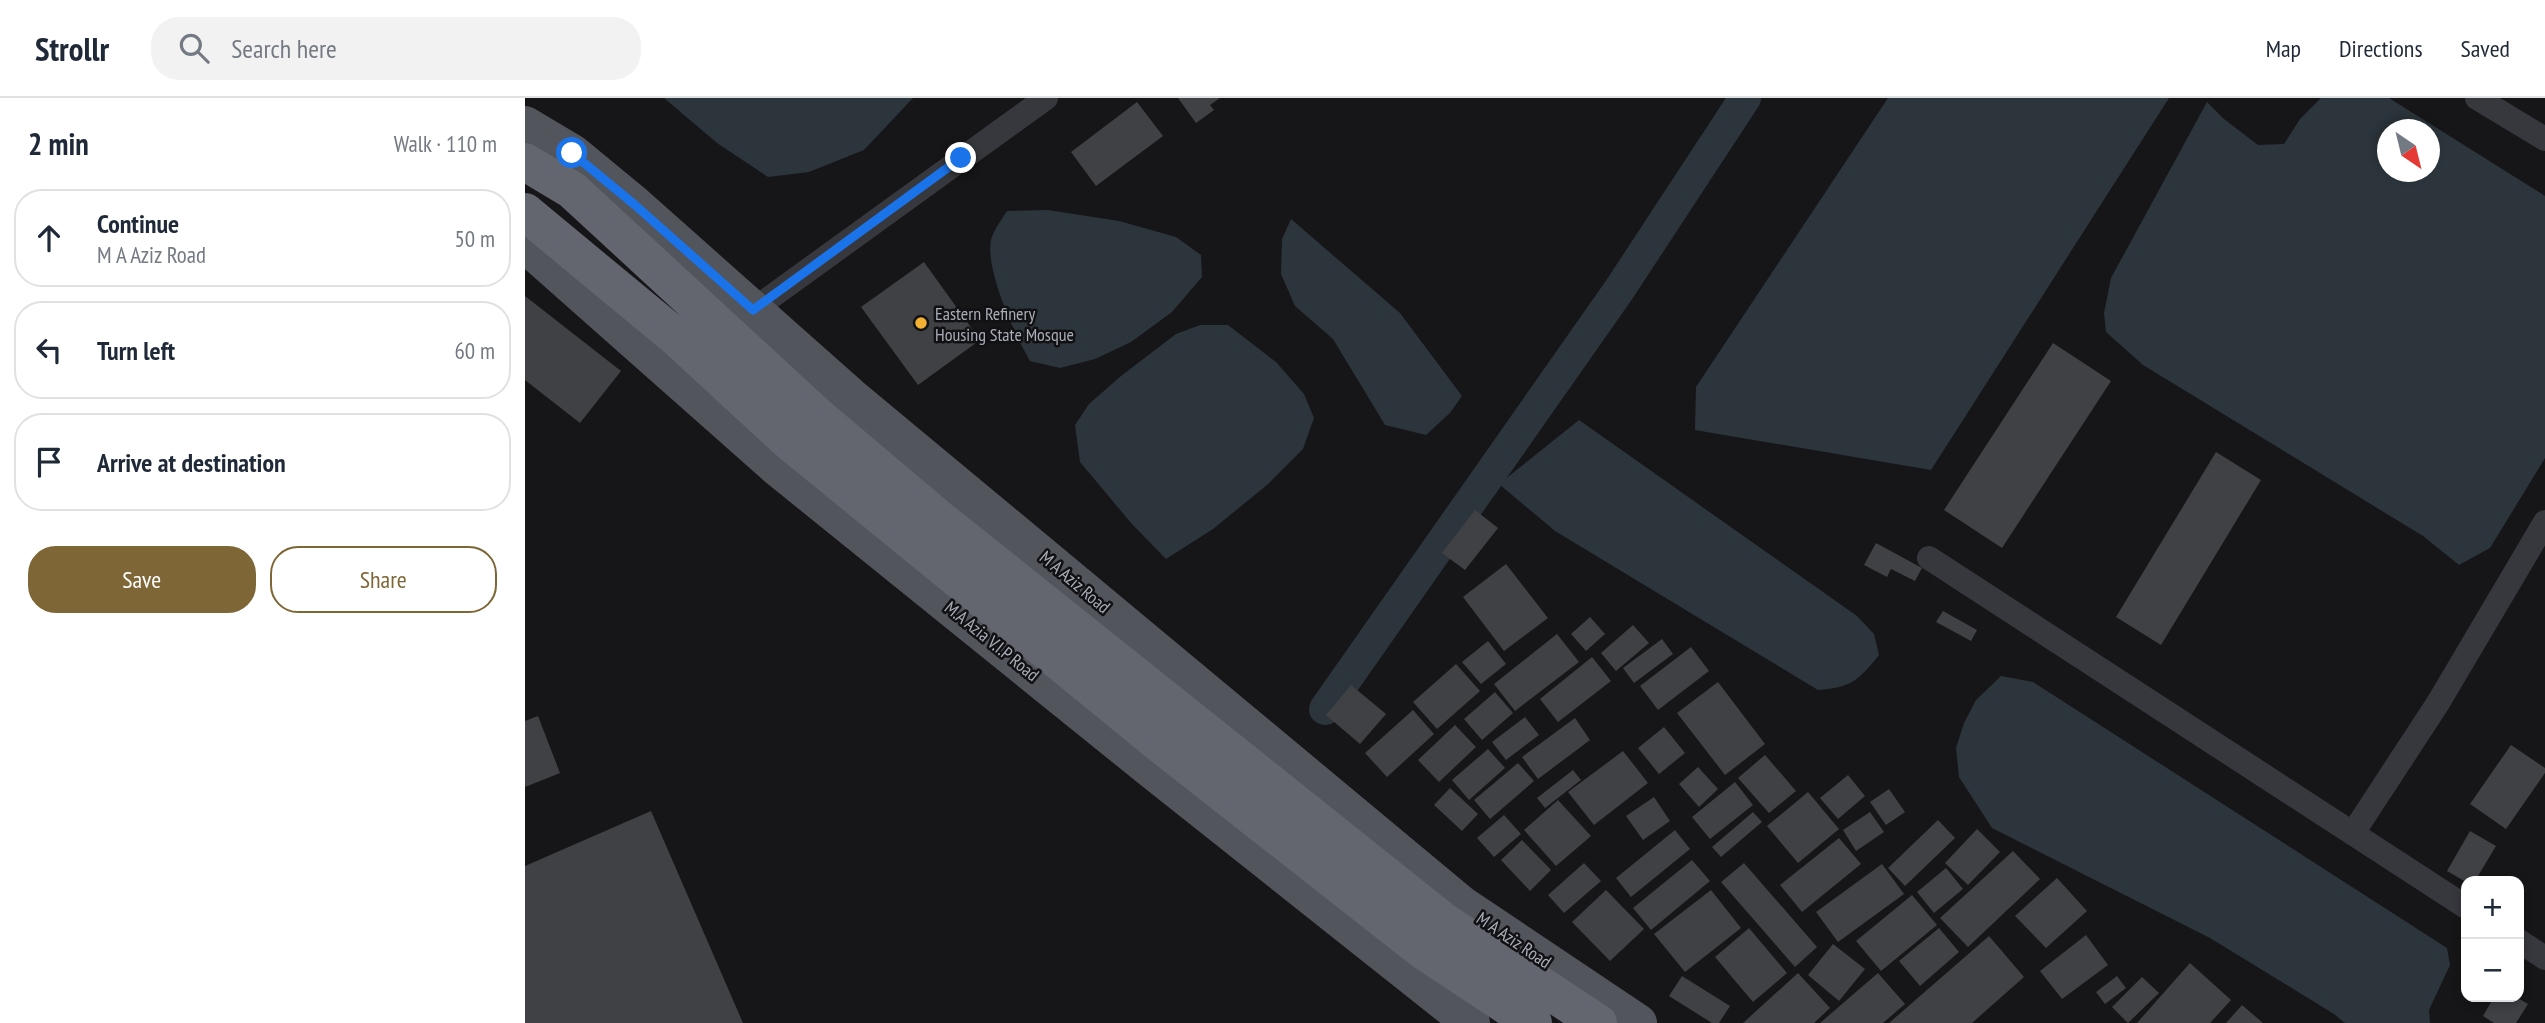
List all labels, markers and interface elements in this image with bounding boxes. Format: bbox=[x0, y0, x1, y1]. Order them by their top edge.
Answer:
search box bbox=[151, 17, 641, 80]
text: Strollr bbox=[35, 27, 109, 70]
icon: search bbox=[175, 29, 213, 67]
text: Search here bbox=[231, 32, 337, 65]
text: Map bbox=[2266, 33, 2301, 64]
text: Directions bbox=[2339, 33, 2423, 64]
text: Saved bbox=[2461, 33, 2510, 64]
north arrow bbox=[2377, 119, 2440, 182]
text: 2 min bbox=[28, 124, 89, 163]
text: Walk · 110 m bbox=[394, 129, 497, 158]
route start bbox=[556, 137, 587, 168]
route end bbox=[945, 142, 976, 173]
text: Continue bbox=[97, 207, 179, 240]
icon: ahead bbox=[30, 219, 68, 257]
text: 50 m bbox=[454, 224, 495, 253]
text: M A Aziz Road bbox=[97, 240, 206, 269]
place label: Eastern Refinery Housing State Mosque bbox=[935, 302, 1074, 346]
marker: Eastern Refinery Housing State Mosque bbox=[913, 315, 929, 331]
icon: left bbox=[30, 331, 68, 369]
text: Turn left bbox=[97, 334, 175, 367]
text: 60 m bbox=[454, 336, 495, 365]
icon: arrive bbox=[30, 443, 68, 481]
text: Arrive at destination bbox=[97, 446, 286, 479]
button: Save bbox=[28, 546, 256, 613]
button: Share bbox=[270, 546, 497, 613]
street label: M A Aziz Road bbox=[1035, 546, 1115, 618]
street label: M.A Azia V.I.P Road bbox=[940, 596, 1044, 686]
map controls bbox=[2461, 876, 2524, 1002]
button: + bbox=[2461, 876, 2524, 939]
street label: M A Aziz Road bbox=[1472, 907, 1556, 973]
button: − bbox=[2461, 939, 2524, 1002]

